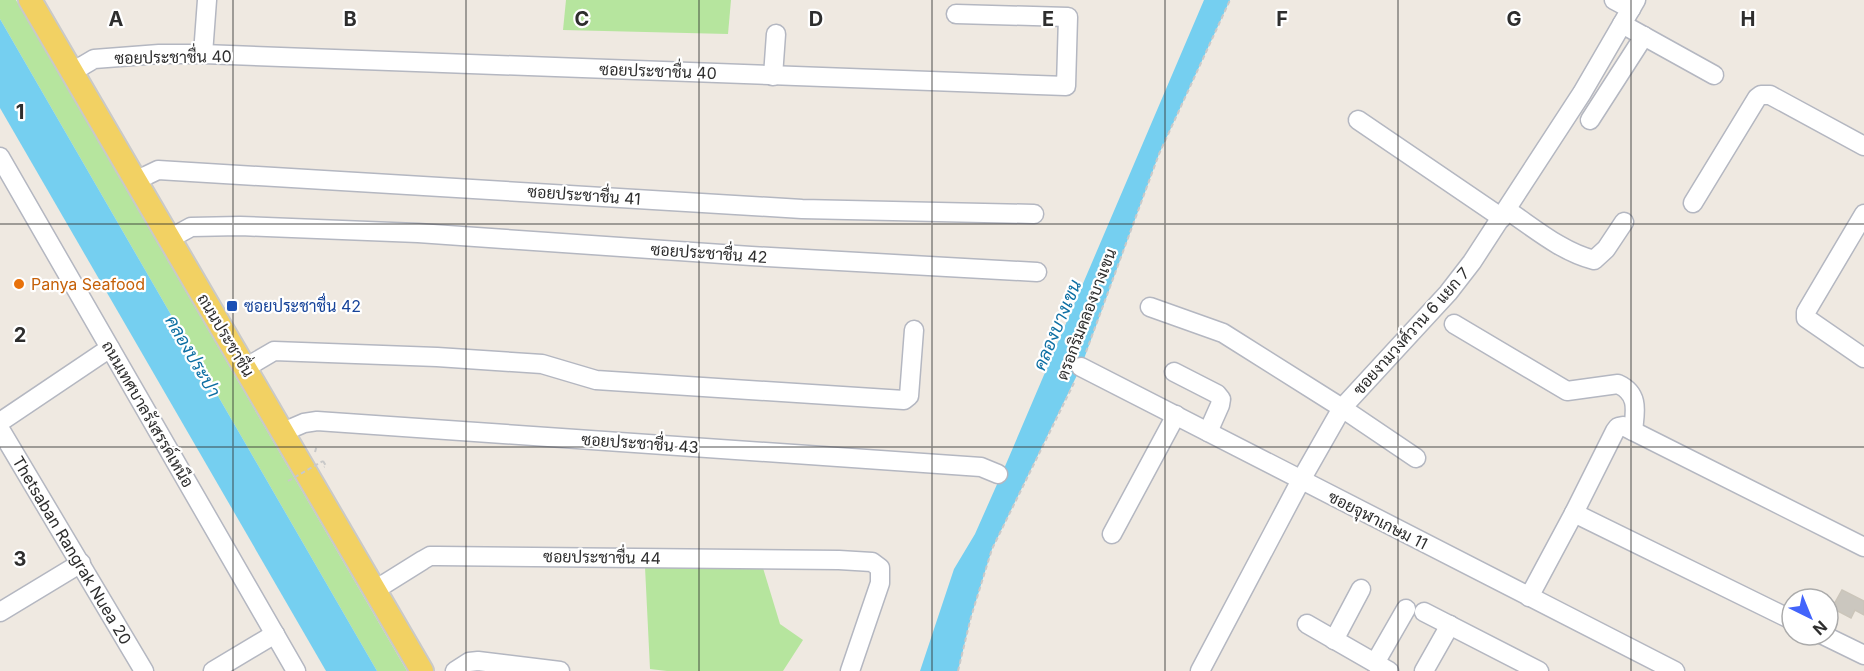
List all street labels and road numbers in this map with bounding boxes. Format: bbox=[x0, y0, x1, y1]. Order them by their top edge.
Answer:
street label: ซอยประชาชื่น 40 bbox=[114, 42, 232, 68]
street label: ซอยประชาชื่น 40 bbox=[599, 55, 717, 83]
street label: ซอยประชาชื่น 41 bbox=[527, 177, 642, 209]
street label: ซอยประชาชื่น 42 bbox=[650, 235, 768, 267]
street label: ตรอกริมคลองบางเขน bbox=[1052, 246, 1120, 382]
street label: ซอยงามวงศ์วาน 6 แยก 7 bbox=[1347, 262, 1473, 399]
street label: ถนนประชาชื่น bbox=[193, 288, 262, 380]
street label: ถนนเทศบาลรังสรรค์เหนือ bbox=[98, 336, 200, 491]
street label: ซอยประชาชื่น 43 bbox=[581, 425, 699, 457]
street label: Thetsaban Rangrak Nuea 20 bbox=[8, 452, 136, 648]
street label: ซอยจุฬาเกษม 11 bbox=[1324, 486, 1431, 555]
street label: ซอยประชาชื่น 44 bbox=[543, 542, 661, 568]

